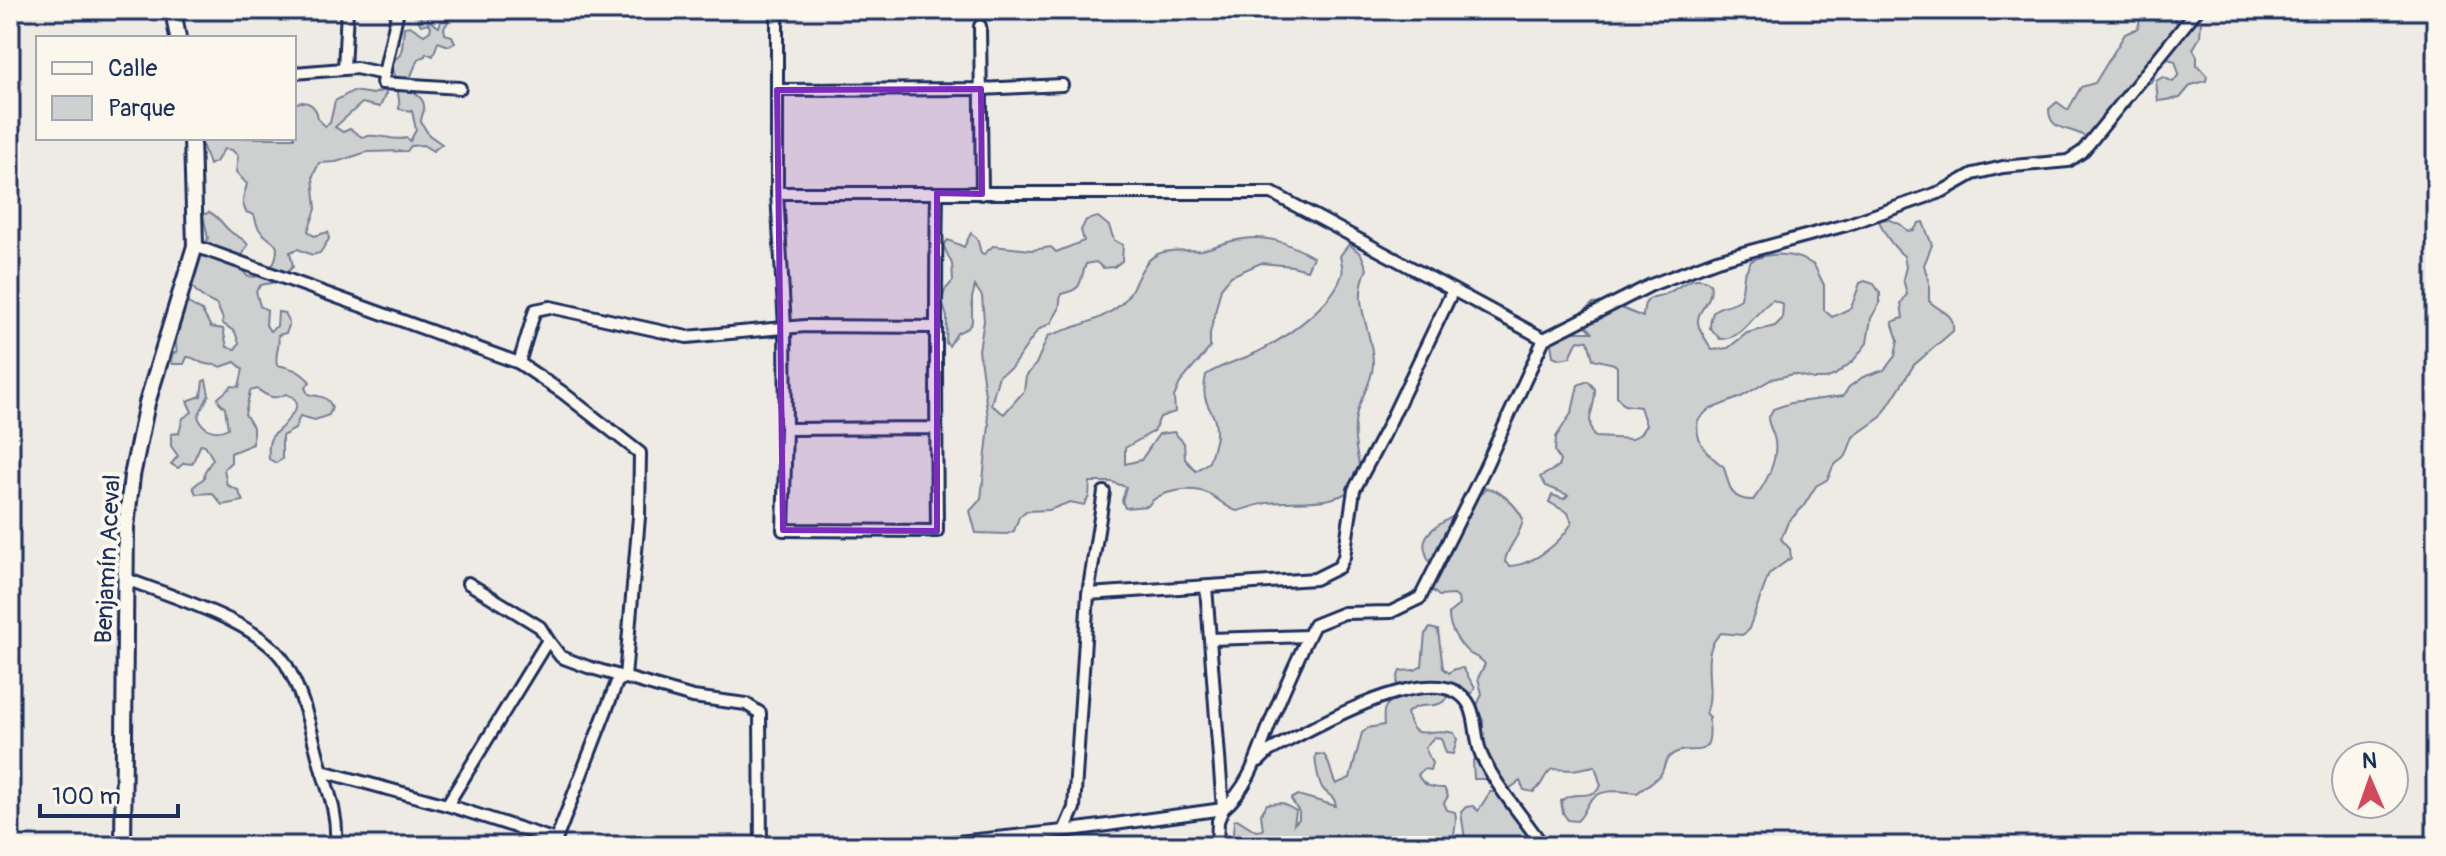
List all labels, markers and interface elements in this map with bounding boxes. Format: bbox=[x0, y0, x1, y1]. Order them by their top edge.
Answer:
legend bbox=[36, 36, 296, 140]
text: Calle bbox=[108, 54, 157, 83]
text: Parque bbox=[108, 94, 175, 123]
street label: Benjamín Aceval bbox=[89, 474, 127, 644]
north arrow bbox=[2330, 740, 2410, 820]
text: N bbox=[2361, 747, 2377, 775]
scale bar bbox=[40, 768, 178, 818]
text: 100 m bbox=[52, 782, 121, 811]

